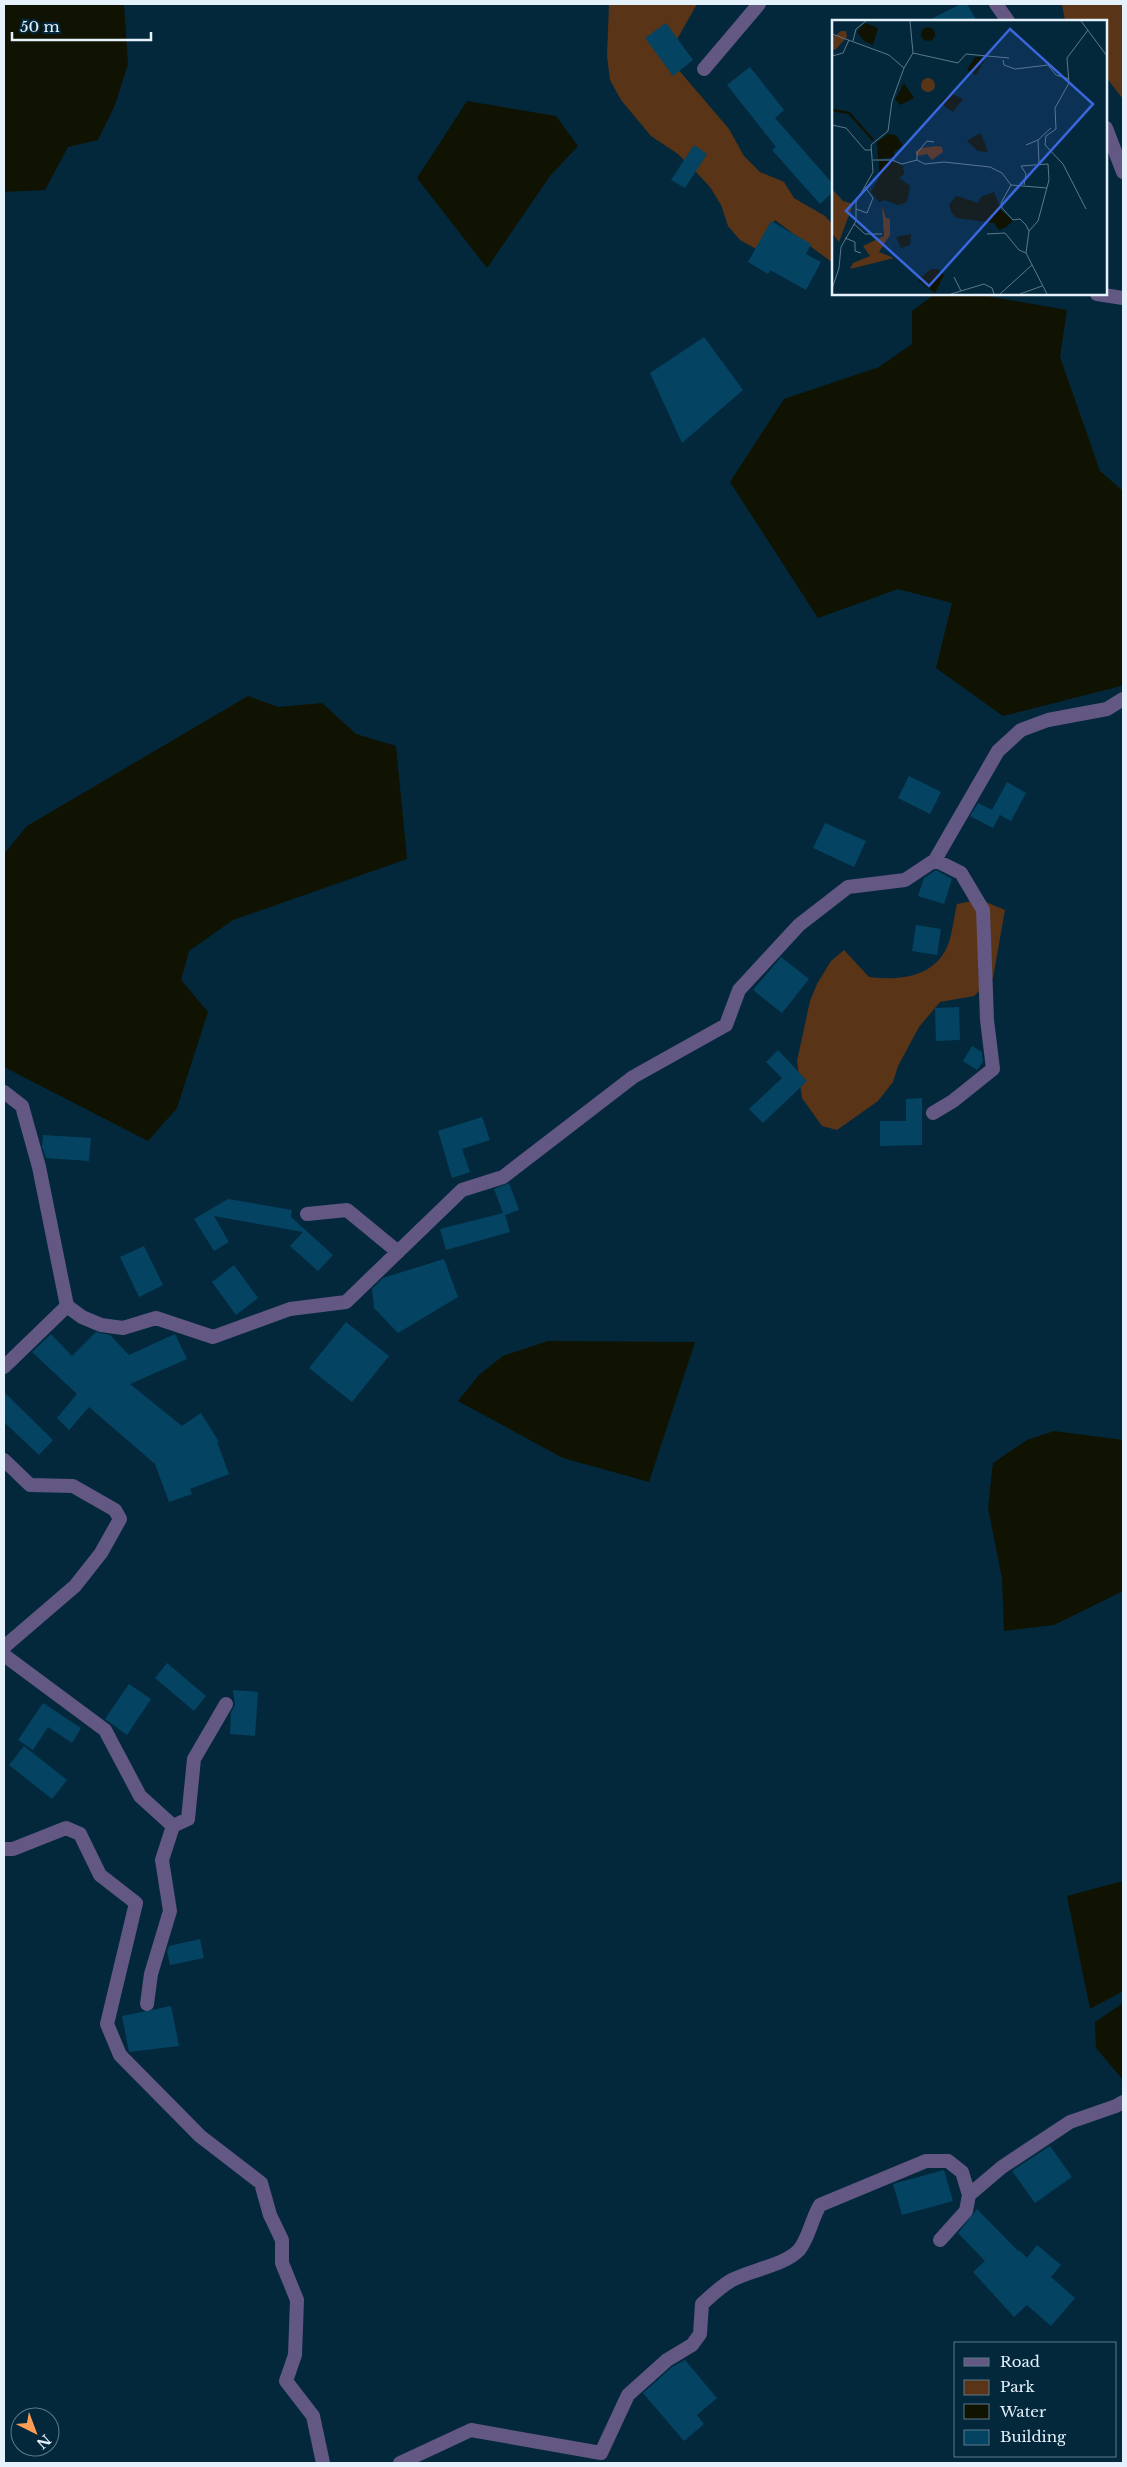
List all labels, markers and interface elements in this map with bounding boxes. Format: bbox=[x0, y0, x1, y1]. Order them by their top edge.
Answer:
scale bar bbox=[12, 10, 151, 42]
text: 50 m bbox=[20, 17, 60, 36]
inset map bbox=[832, 20, 1107, 295]
legend bbox=[954, 2342, 1117, 2457]
text: Road bbox=[1000, 2352, 1040, 2371]
text: Park bbox=[1000, 2377, 1036, 2396]
text: Water bbox=[999, 2402, 1047, 2421]
north arrow bbox=[10, 2407, 60, 2457]
text: Building bbox=[1000, 2427, 1067, 2446]
text: N bbox=[33, 2431, 55, 2453]

